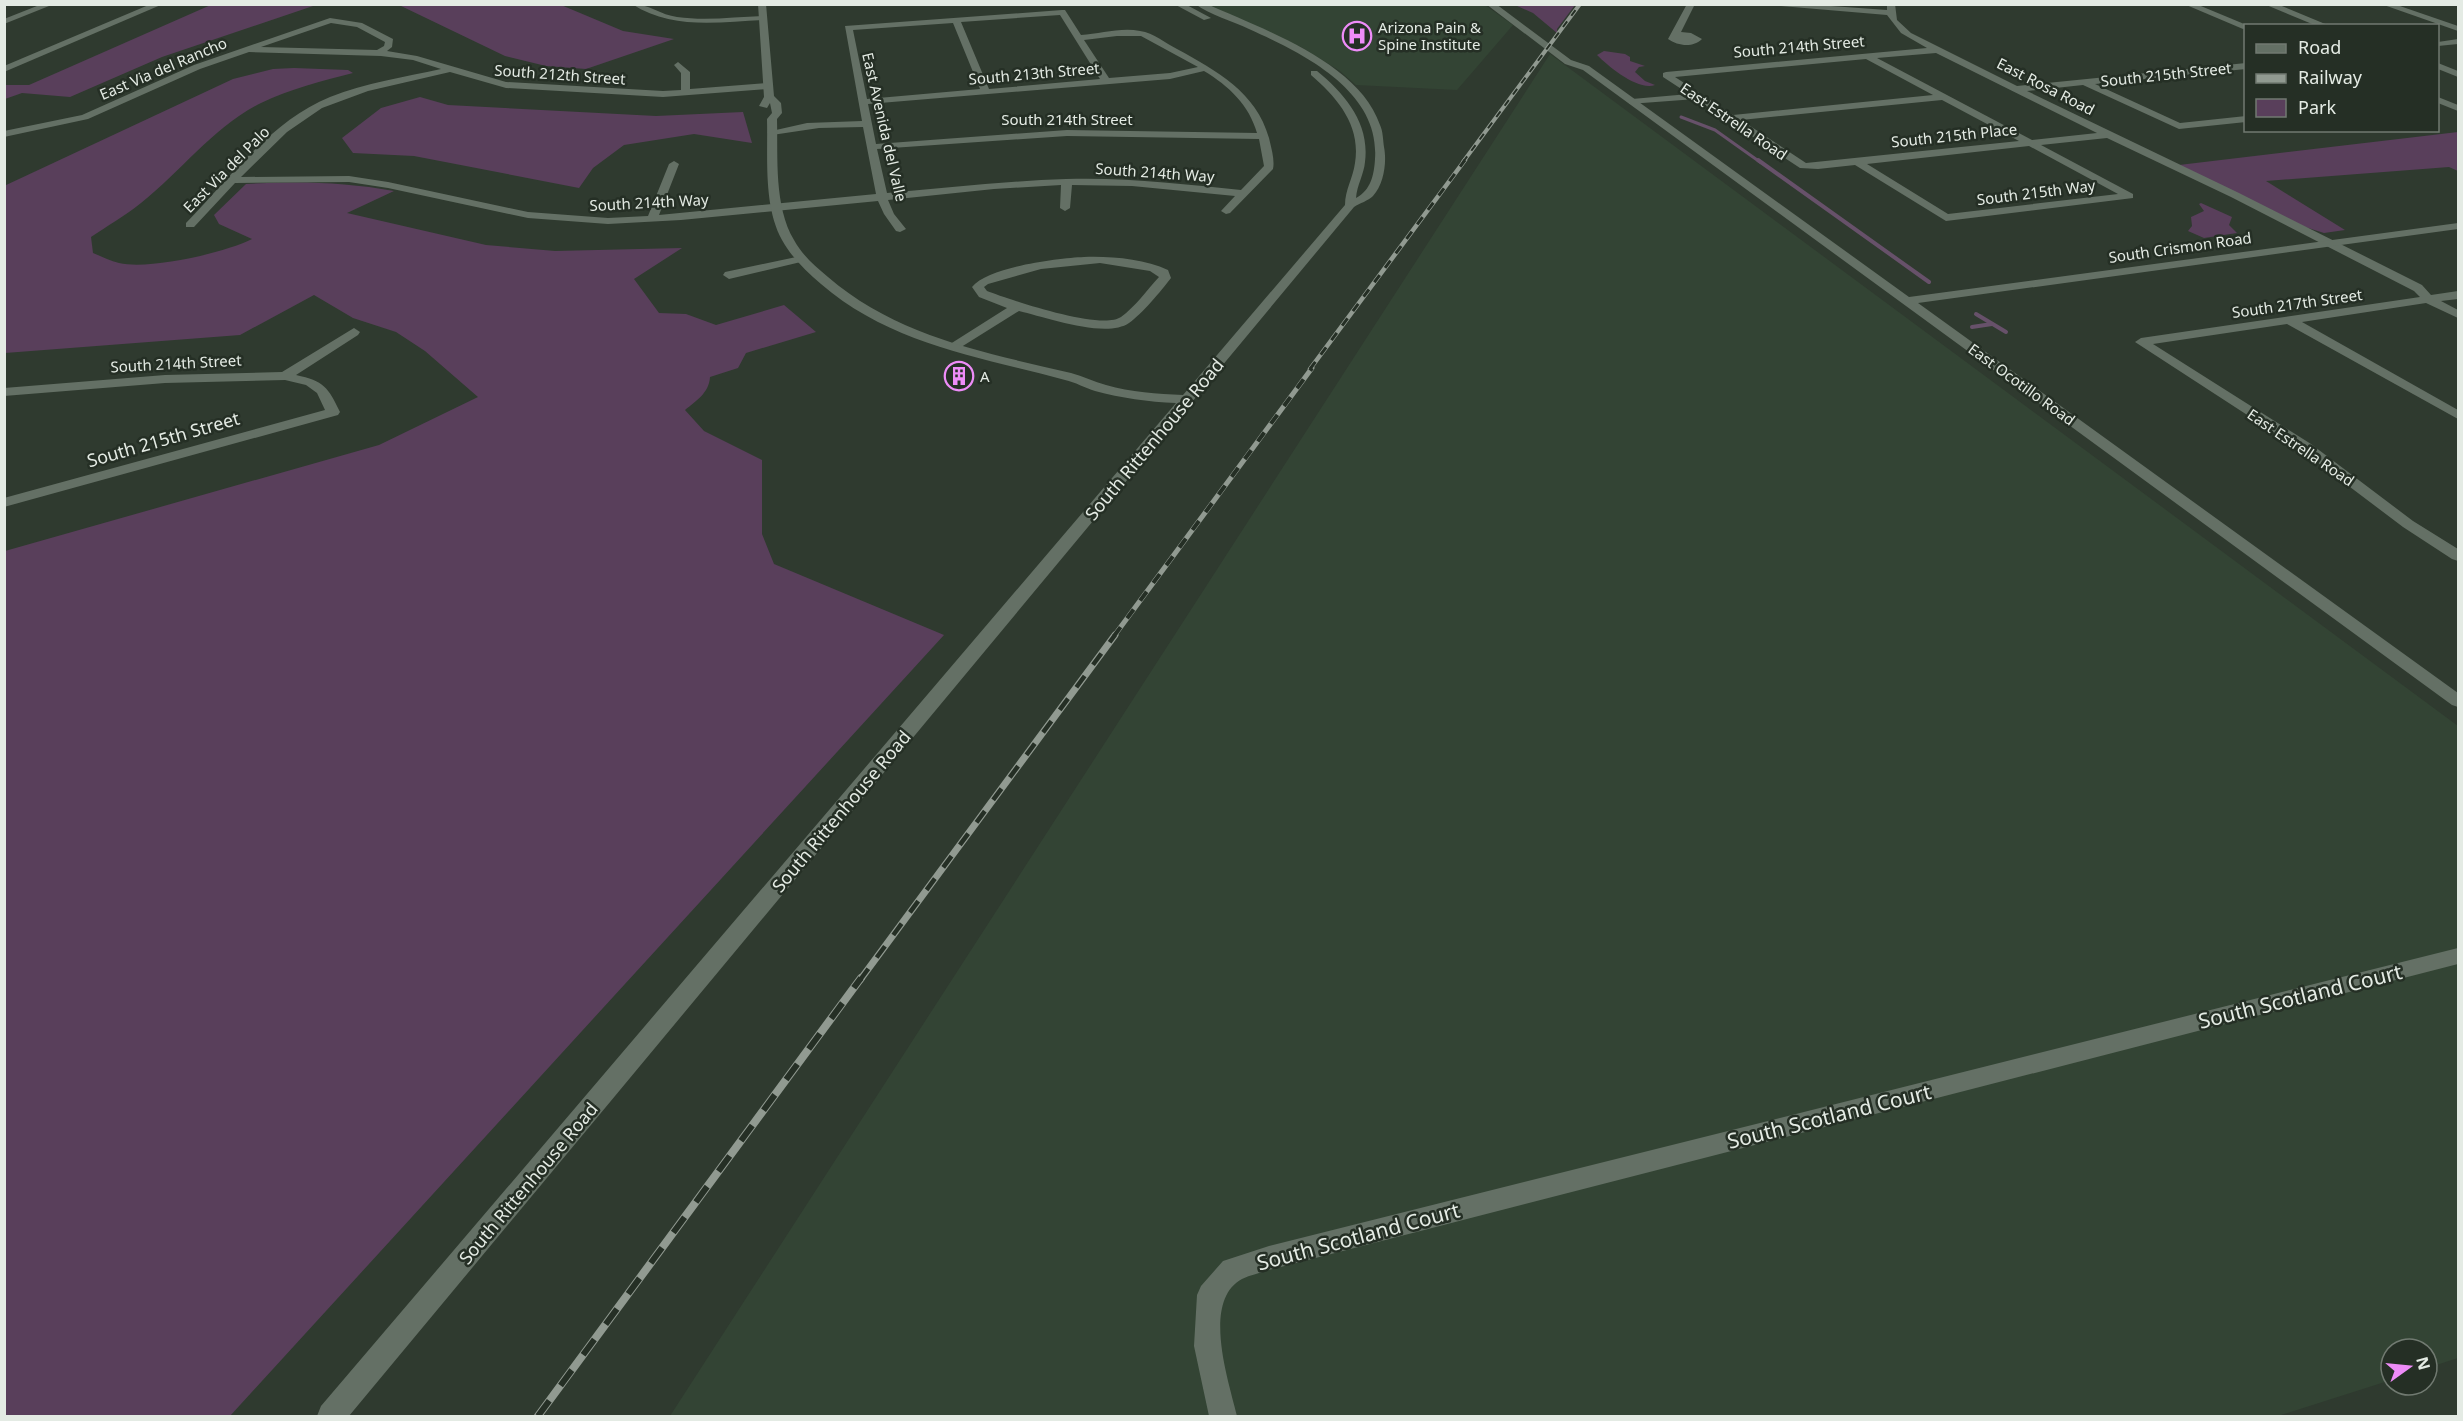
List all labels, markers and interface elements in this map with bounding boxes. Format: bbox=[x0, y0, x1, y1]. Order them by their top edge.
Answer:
place label: Arizona Pain & Spine Institute bbox=[1378, 17, 1481, 54]
hospital icon: Arizona Pain & Spine Institute bbox=[1341, 20, 1373, 52]
legend bbox=[2244, 24, 2439, 132]
street label: South 214th Street bbox=[1733, 30, 1866, 62]
street label: East Via del Rancho bbox=[96, 32, 230, 104]
text: Road bbox=[2298, 35, 2341, 59]
street label: East Avenida del Valle bbox=[858, 51, 912, 203]
street label: East Rosa Road bbox=[1994, 53, 2098, 119]
street label: South 213th Street bbox=[968, 57, 1101, 89]
street label: South 215th Street bbox=[2100, 57, 2233, 91]
street label: South 212th Street bbox=[494, 59, 627, 89]
text: Railway bbox=[2298, 65, 2363, 89]
street label: East Estrella Road bbox=[1677, 78, 1791, 164]
text: Park bbox=[2298, 95, 2336, 119]
street label: South 214th Street bbox=[1001, 109, 1133, 129]
street label: South 215th Place bbox=[1890, 118, 2018, 152]
street label: East Via del Palo bbox=[179, 122, 273, 216]
street label: South 214th Way bbox=[1095, 158, 1215, 186]
street label: South 215th Way bbox=[1976, 175, 2097, 209]
street label: South 214th Way bbox=[589, 189, 709, 215]
street label: South Crismon Road bbox=[2107, 227, 2253, 267]
street label: South 217th Street bbox=[2231, 284, 2364, 322]
street label: East Ocotillo Road bbox=[1965, 338, 2079, 430]
street label: South 214th Street bbox=[110, 350, 243, 376]
street label: South Rittenhouse Road bbox=[1079, 353, 1229, 525]
building icon: A bbox=[943, 360, 975, 392]
place label: A bbox=[980, 366, 990, 386]
street label: East Estrella Road bbox=[2244, 404, 2358, 490]
street label: South 215th Street bbox=[84, 406, 243, 472]
street label: South Rittenhouse Road bbox=[766, 725, 916, 897]
street label: South Scotland Court bbox=[2195, 957, 2405, 1035]
street label: South Scotland Court bbox=[1724, 1077, 1934, 1155]
street label: South Rittenhouse Road bbox=[453, 1097, 603, 1269]
street label: South Scotland Court bbox=[1253, 1195, 1463, 1277]
north arrow bbox=[2379, 1337, 2439, 1397]
text: N bbox=[2411, 1354, 2436, 1372]

